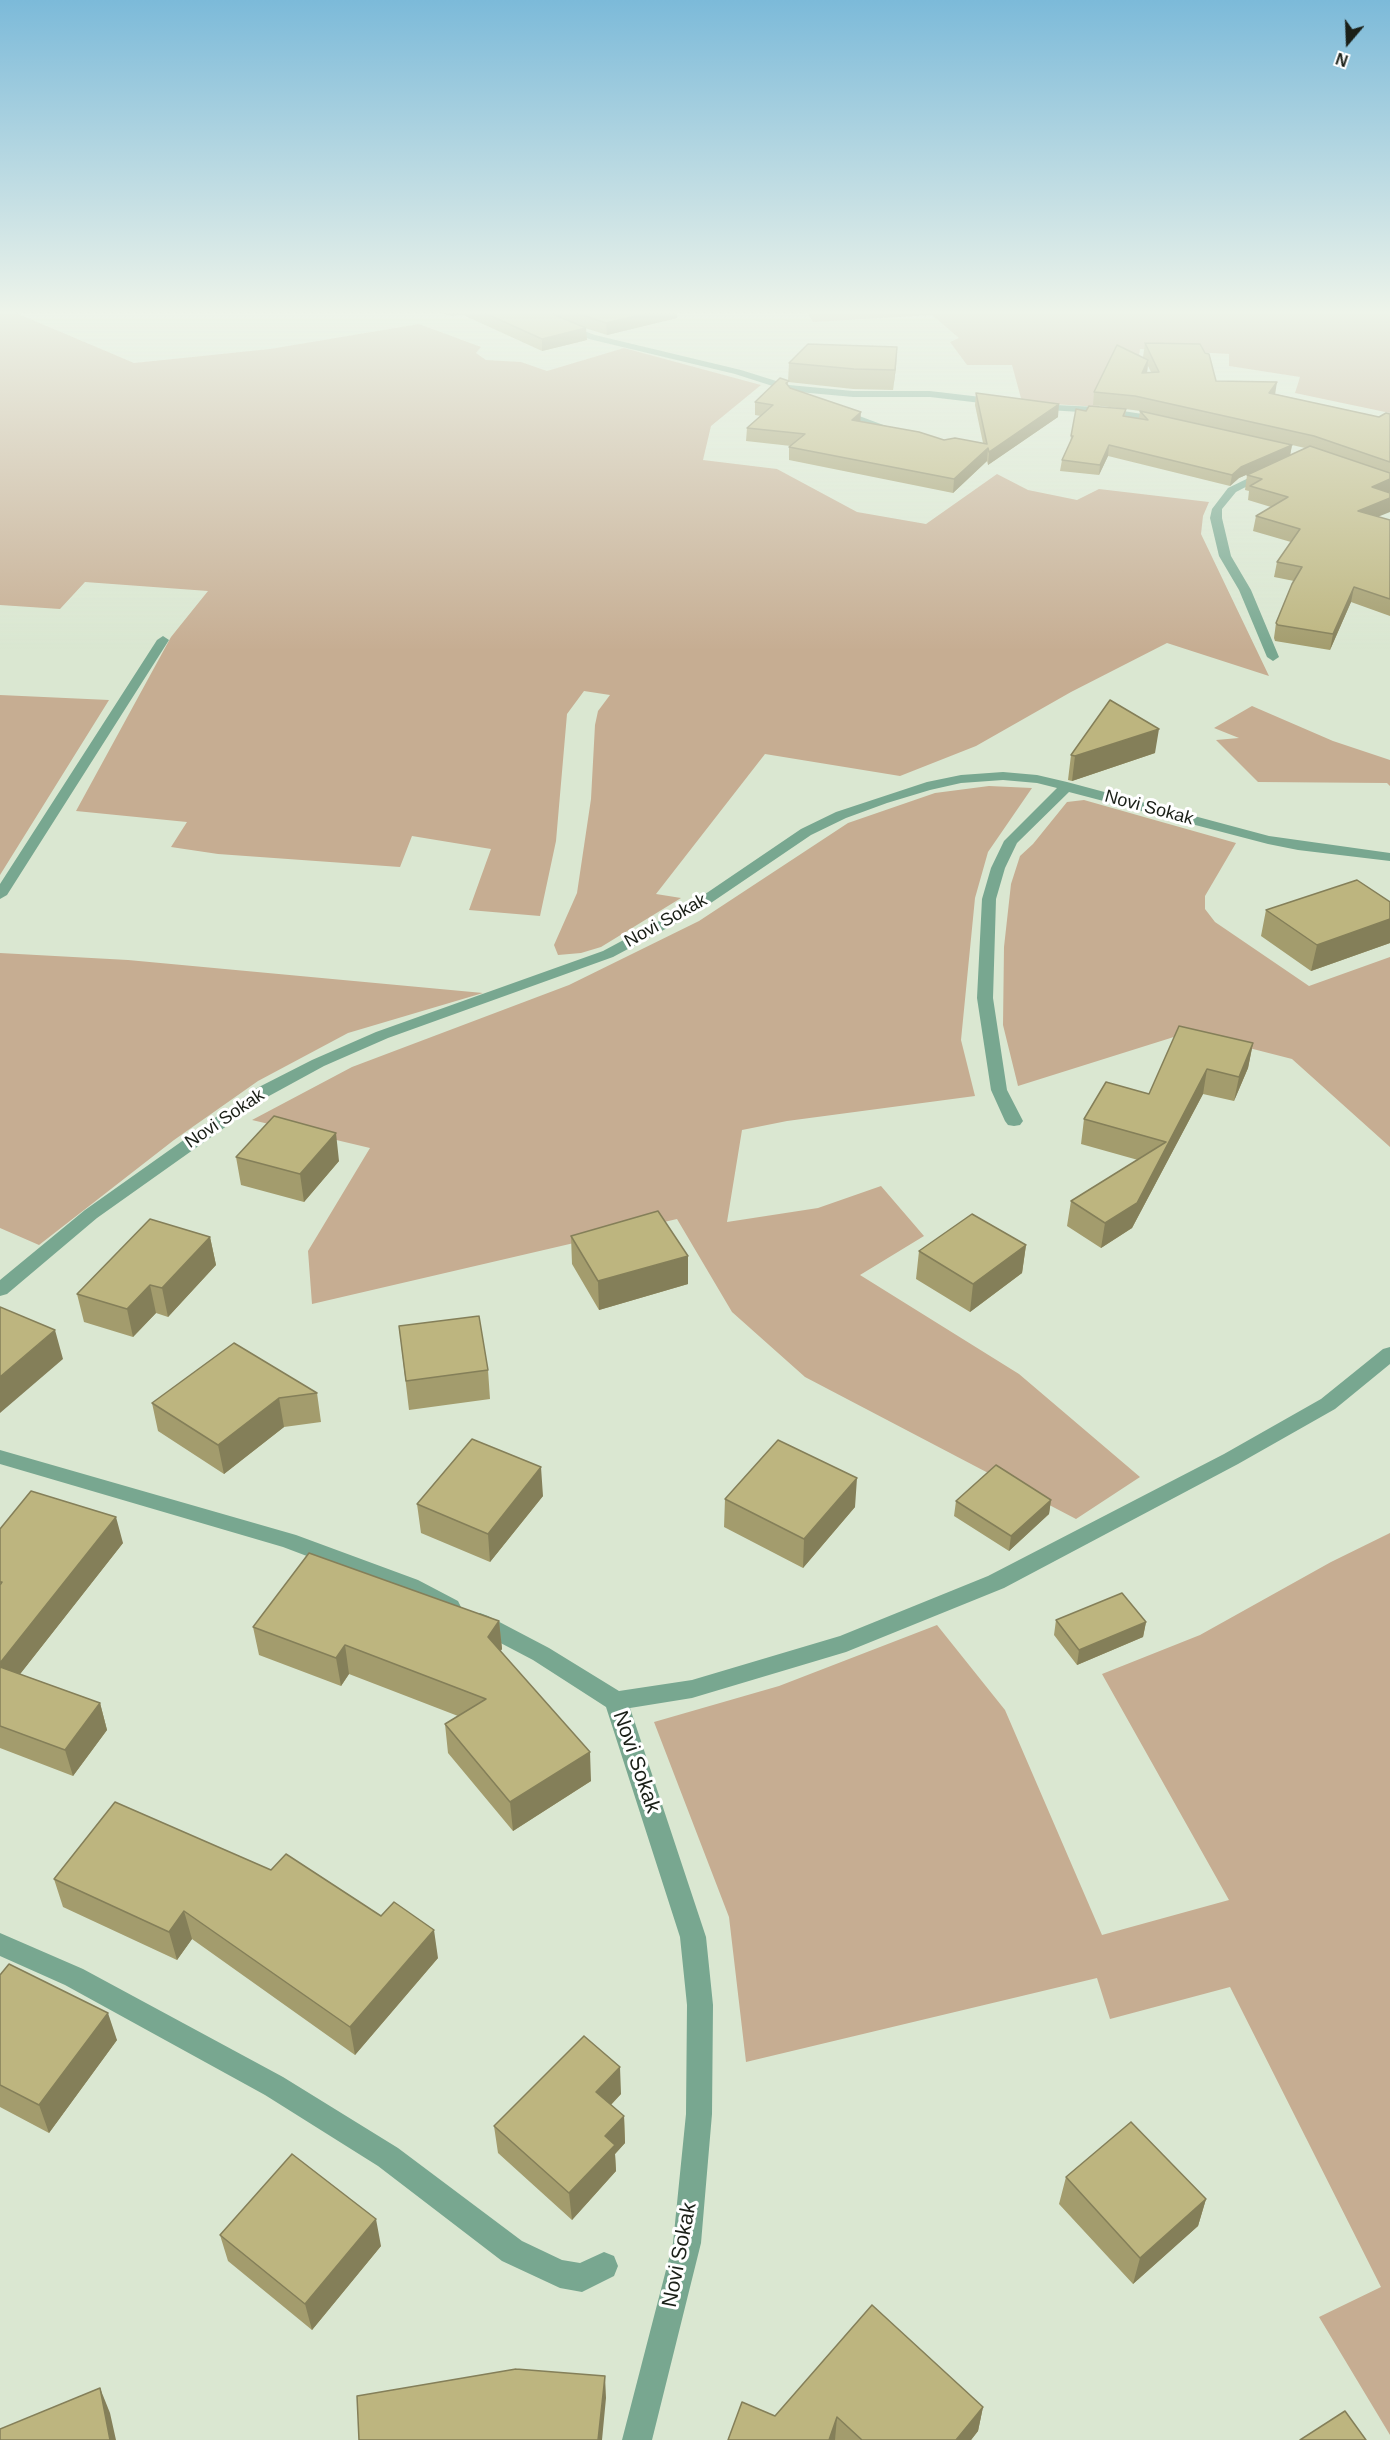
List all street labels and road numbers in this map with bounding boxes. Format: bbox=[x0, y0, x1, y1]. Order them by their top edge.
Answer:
street label: Novi Sokak bbox=[1102, 786, 1196, 830]
street label: Novi Sokak bbox=[621, 889, 711, 953]
street label: Novi Sokak bbox=[181, 1085, 269, 1153]
street label: Novi Sokak bbox=[607, 1708, 665, 1816]
street label: Novi Sokak bbox=[657, 2200, 703, 2310]

